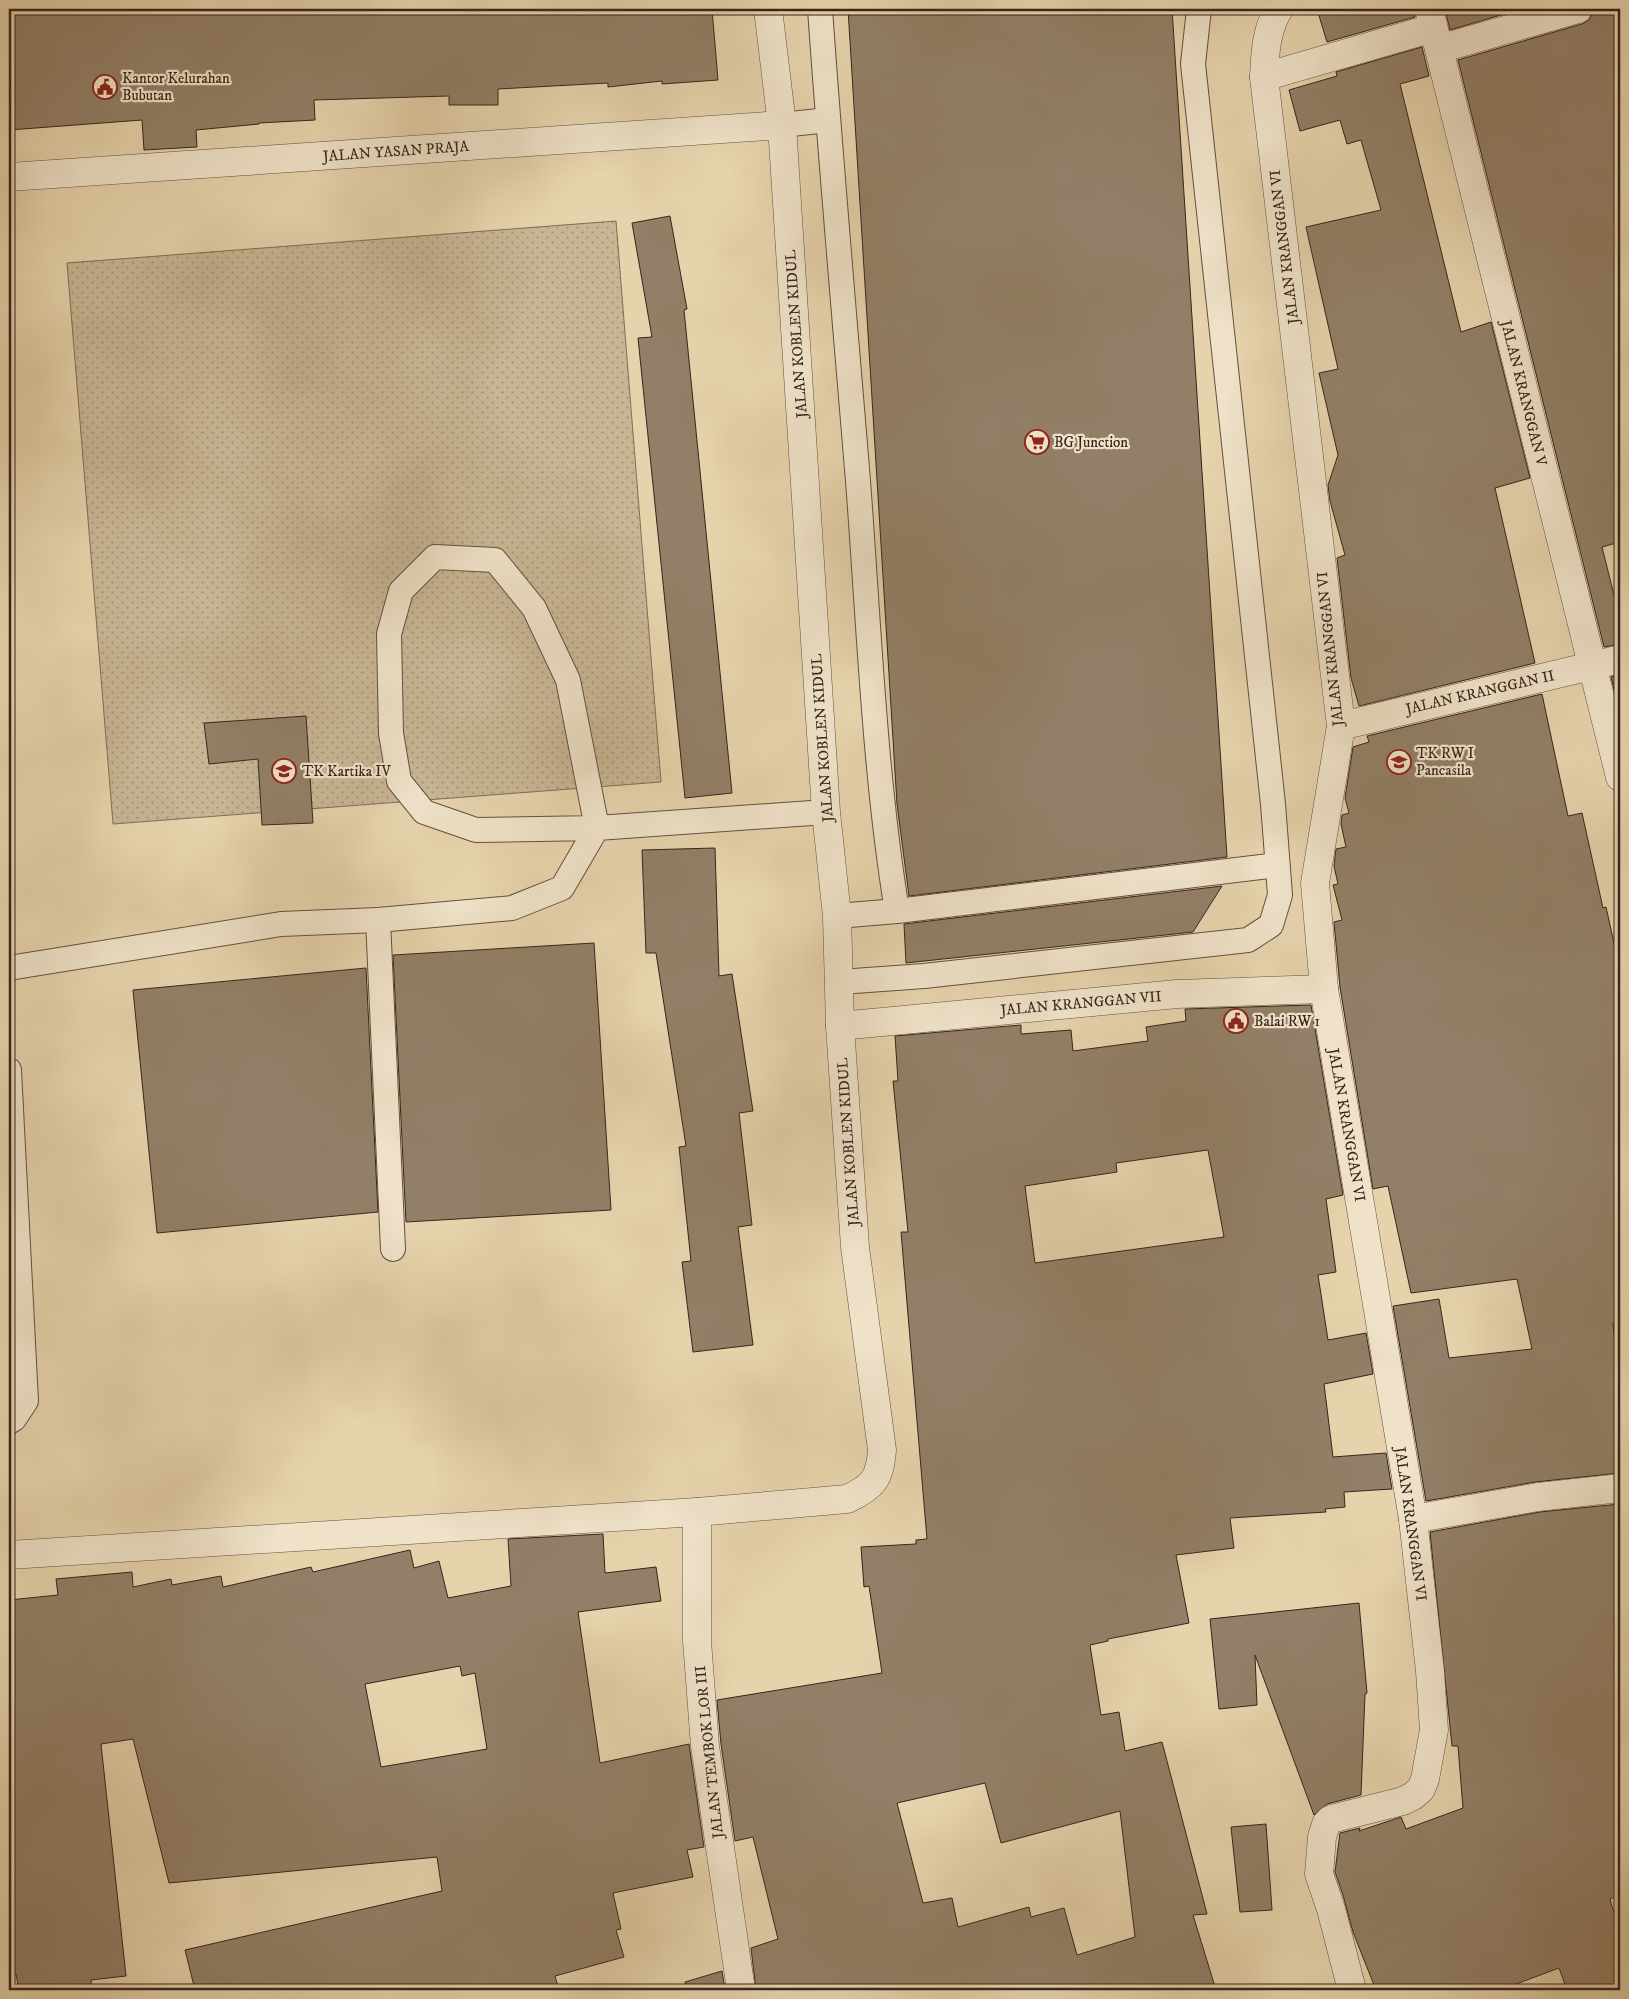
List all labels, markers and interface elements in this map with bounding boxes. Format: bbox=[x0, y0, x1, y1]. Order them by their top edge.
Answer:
place label: Kantor Kelurahan Bubutan bbox=[122, 69, 230, 105]
public building icon: Kantor Kelurahan Bubutan bbox=[92, 74, 118, 100]
street label: JALAN YASAN PRAJA bbox=[320, 137, 470, 166]
street label: JALAN KRANGGAN VI bbox=[1266, 169, 1304, 327]
street label: JALAN KOBLEN KIDUL bbox=[781, 249, 812, 421]
street label: JALAN KRANGGAN V bbox=[1496, 316, 1551, 468]
supermarket icon: BG Junction bbox=[1024, 429, 1050, 455]
place label: BG Junction bbox=[1054, 433, 1128, 452]
street label: JALAN KRANGGAN VI bbox=[1313, 571, 1348, 729]
street label: JALAN KOBLEN KIDUL bbox=[807, 653, 838, 825]
street label: JALAN KRANGGAN II bbox=[1402, 666, 1556, 719]
place label: TK RW I Pancasila bbox=[1416, 744, 1474, 780]
school or university icon: TK RW I Pancasila bbox=[1386, 749, 1412, 775]
school or university icon: TK Kartika IV bbox=[271, 758, 297, 784]
place label: TK Kartika IV bbox=[302, 762, 391, 781]
street label: JALAN KRANGGAN VII bbox=[998, 987, 1162, 1020]
public building icon: Balai RW 1 bbox=[1223, 1008, 1249, 1034]
place label: Balai RW 1 bbox=[1254, 1012, 1320, 1031]
street label: JALAN KRANGGAN VI bbox=[1323, 1045, 1369, 1203]
street label: JALAN KOBLEN KIDUL bbox=[833, 1057, 864, 1229]
street label: JALAN KRANGGAN VI bbox=[1390, 1444, 1431, 1602]
street label: JALAN TEMBOK LOR III bbox=[691, 1664, 728, 1841]

